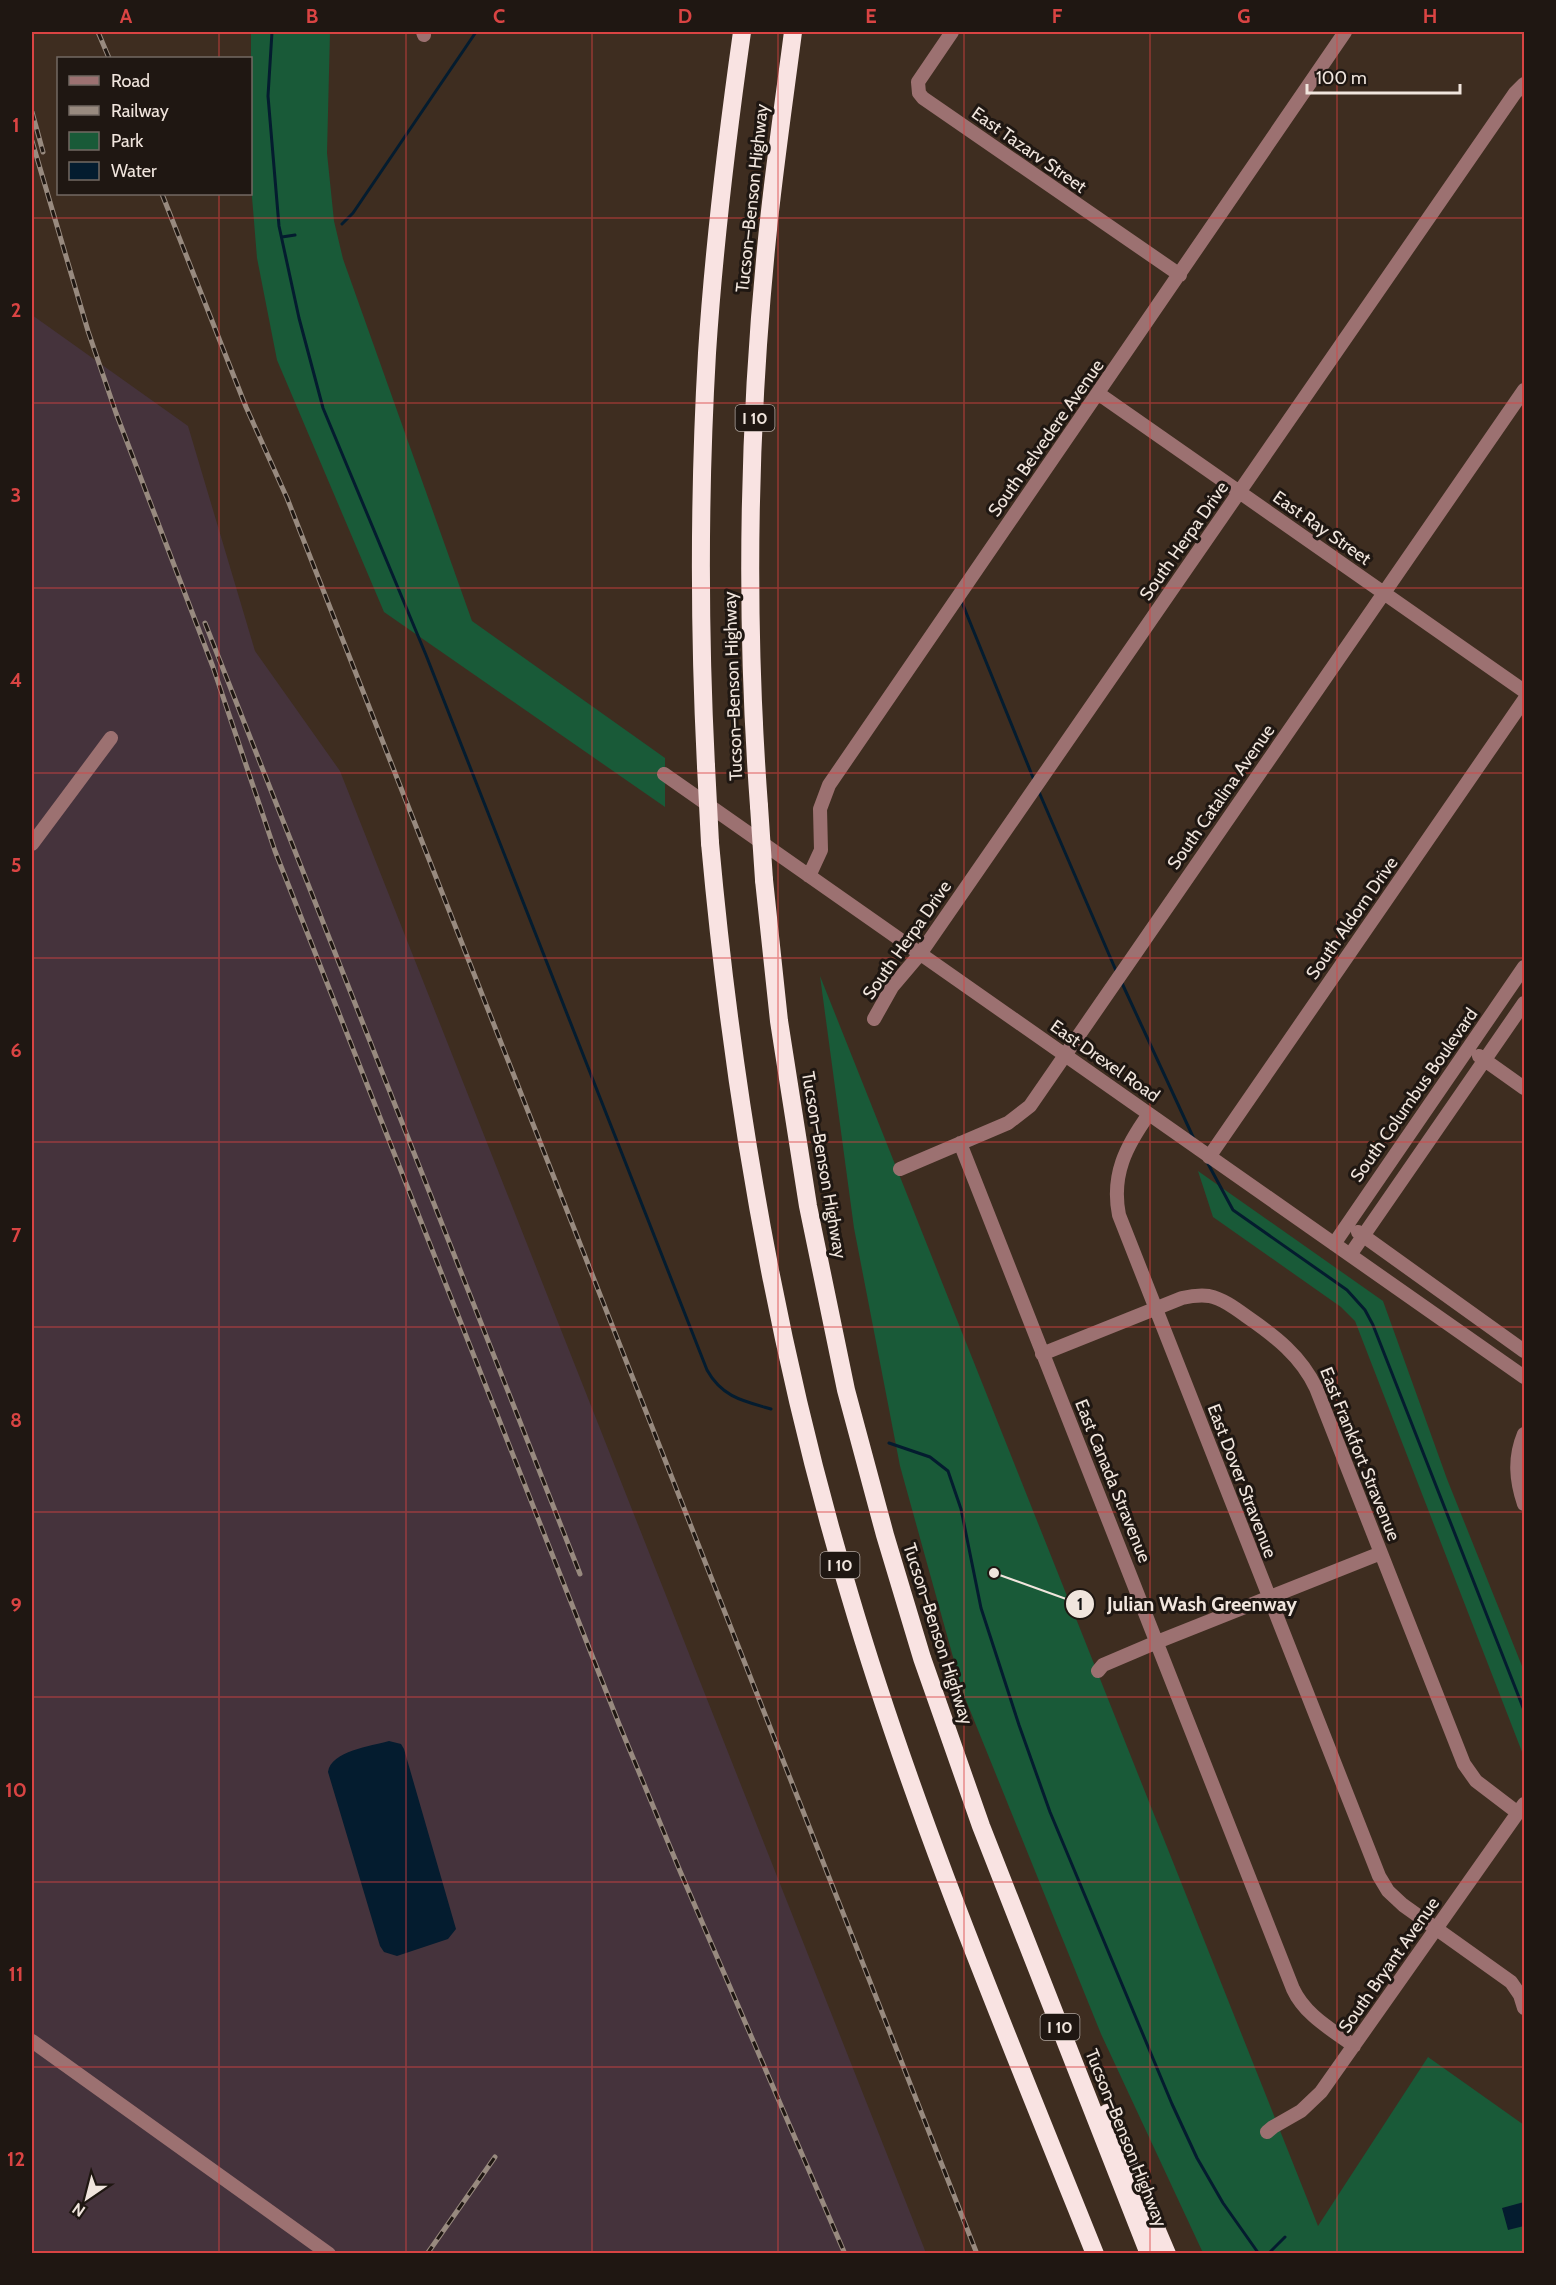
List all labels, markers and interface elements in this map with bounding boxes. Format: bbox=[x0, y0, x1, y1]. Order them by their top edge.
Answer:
text: A bbox=[120, 4, 133, 28]
text: B bbox=[306, 4, 318, 28]
text: C bbox=[493, 4, 505, 28]
text: D bbox=[678, 4, 692, 28]
text: E bbox=[865, 4, 877, 28]
text: F bbox=[1052, 4, 1063, 28]
text: G bbox=[1237, 4, 1251, 28]
text: H bbox=[1423, 4, 1437, 28]
legend bbox=[57, 57, 252, 195]
scale bar bbox=[1307, 57, 1460, 95]
text: 100 m bbox=[1316, 67, 1367, 89]
text: Road bbox=[111, 70, 150, 92]
text: Railway bbox=[111, 100, 169, 122]
street label: East Tazarv Street bbox=[967, 102, 1091, 198]
street label: Tucson–Benson Highway bbox=[731, 103, 773, 293]
text: 1 bbox=[12, 113, 20, 137]
text: Park bbox=[111, 130, 144, 152]
text: Water bbox=[111, 160, 157, 182]
text: 2 bbox=[11, 298, 21, 322]
street label: South Belvedere Avenue bbox=[983, 355, 1109, 521]
road number: I 10 bbox=[736, 405, 774, 431]
street label: South Herpa Drive bbox=[1135, 477, 1233, 605]
text: 3 bbox=[11, 483, 21, 507]
street label: East Ray Street bbox=[1269, 486, 1375, 570]
street label: Tucson–Benson Highway bbox=[719, 591, 747, 781]
text: 4 bbox=[10, 668, 22, 692]
street label: South Catalina Avenue bbox=[1163, 720, 1279, 874]
street label: South Aldorn Drive bbox=[1301, 852, 1403, 984]
text: 5 bbox=[11, 853, 21, 877]
street label: South Herpa Drive bbox=[858, 876, 956, 1004]
street label: South Columbus Boulevard bbox=[1346, 1004, 1482, 1186]
street label: East Drexel Road bbox=[1046, 1015, 1164, 1107]
text: 6 bbox=[10, 1038, 22, 1062]
street label: Tucson–Benson Highway bbox=[797, 1070, 851, 1260]
text: 7 bbox=[11, 1223, 22, 1247]
street label: East Frankfort Stravenue bbox=[1315, 1364, 1405, 1544]
street label: East Canada Stravenue bbox=[1070, 1396, 1156, 1566]
street label: East Dover Stravenue bbox=[1202, 1401, 1282, 1561]
text: 8 bbox=[10, 1408, 22, 1432]
street label: Tucson–Benson Highway bbox=[898, 1540, 978, 1728]
road number: I 10 bbox=[820, 1552, 860, 1578]
callout: Julian Wash Greenway bbox=[1065, 1585, 1309, 1623]
text: Julian Wash Greenway bbox=[1106, 1592, 1297, 1616]
text: 9 bbox=[10, 1593, 22, 1617]
text: 1 bbox=[1077, 1593, 1083, 1615]
text: 10 bbox=[5, 1778, 27, 1802]
street label: South Bryant Avenue bbox=[1334, 1893, 1444, 2037]
text: 11 bbox=[9, 1962, 23, 1986]
road number: I 10 bbox=[1040, 2014, 1080, 2040]
street label: Tucson–Benson Highway bbox=[1080, 2046, 1172, 2230]
text: 12 bbox=[7, 2147, 25, 2171]
north arrow bbox=[57, 2168, 117, 2228]
text: N bbox=[69, 2199, 89, 2221]

